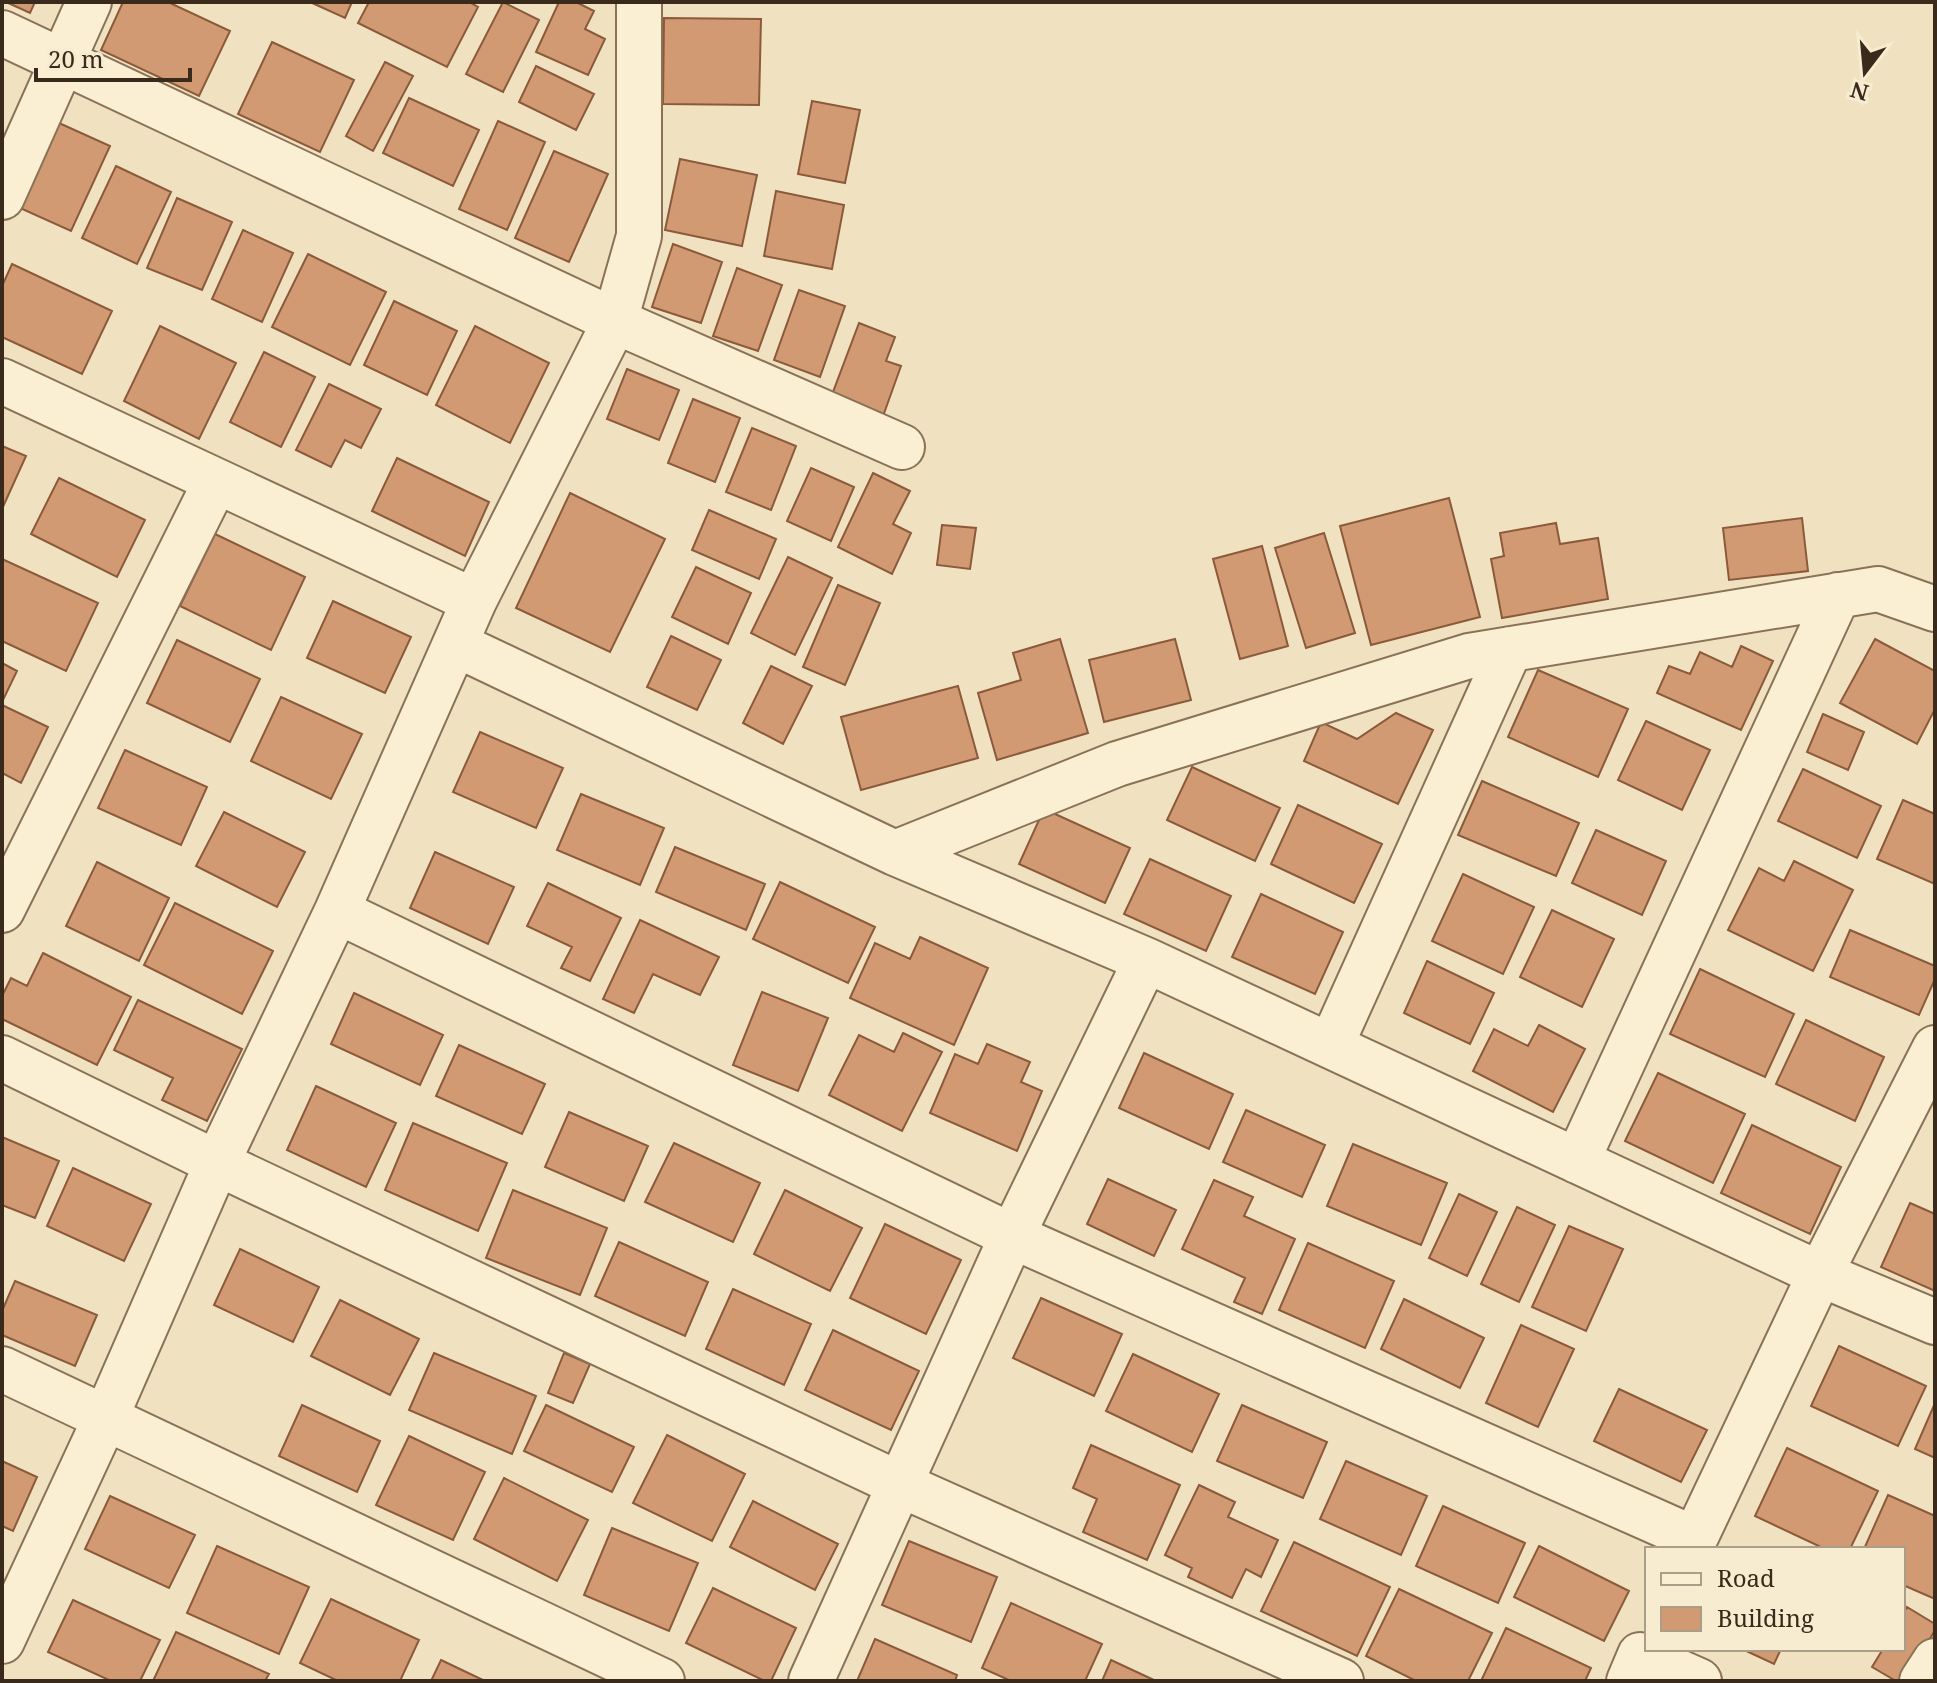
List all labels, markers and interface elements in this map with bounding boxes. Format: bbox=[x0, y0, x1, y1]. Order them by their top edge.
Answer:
scale bar bbox=[36, 32, 190, 82]
north arrow bbox=[1825, 32, 1905, 112]
text: 20 m bbox=[48, 42, 104, 75]
text: N bbox=[1847, 75, 1872, 109]
legend bbox=[1645, 1547, 1905, 1651]
text: Road bbox=[1717, 1561, 1775, 1594]
text: Building bbox=[1717, 1601, 1814, 1634]

